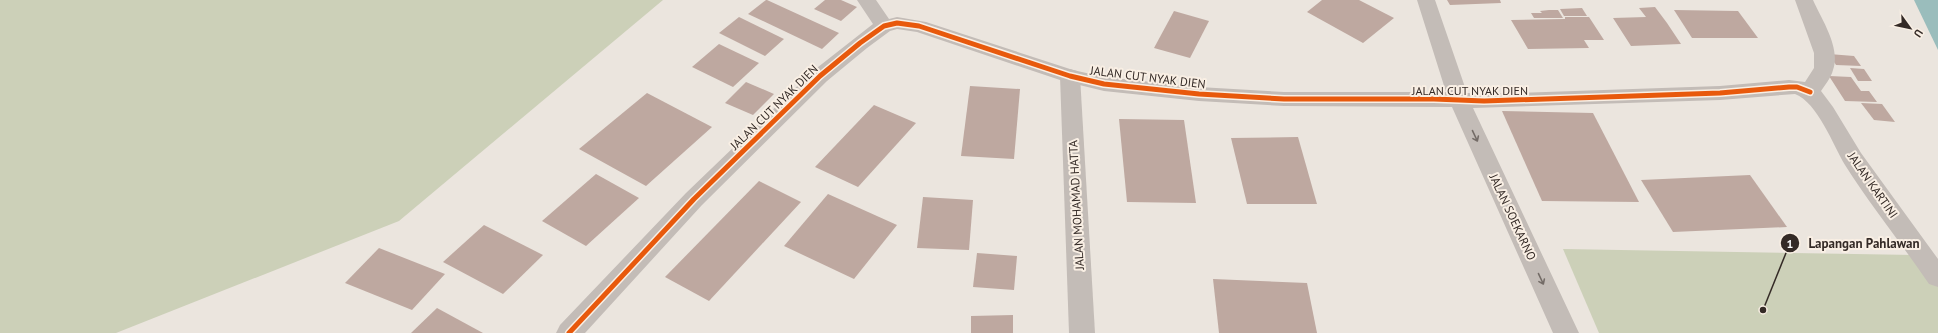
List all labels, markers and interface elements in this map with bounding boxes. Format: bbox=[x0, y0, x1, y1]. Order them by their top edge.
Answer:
north arrow bbox=[1890, 8, 1930, 48]
text: U bbox=[1911, 27, 1926, 40]
street label: JALAN CUT NYAK DIEN bbox=[726, 61, 821, 153]
street label: JALAN CUT NYAK DIEN bbox=[1088, 62, 1207, 92]
street label: JALAN CUT NYAK DIEN bbox=[1411, 83, 1528, 98]
one-way arrow bbox=[1472, 129, 1479, 141]
street label: JALAN MOHAMAD HATTA bbox=[1065, 140, 1087, 271]
street label: JALAN KARTINI bbox=[1844, 148, 1901, 221]
street label: JALAN SOEKARNO bbox=[1486, 171, 1540, 263]
callout: Lapangan Pahlawan bbox=[1780, 231, 1927, 256]
text: Lapangan Pahlawan bbox=[1808, 235, 1920, 252]
text: 1 bbox=[1787, 236, 1793, 251]
one-way arrow bbox=[1538, 273, 1545, 285]

